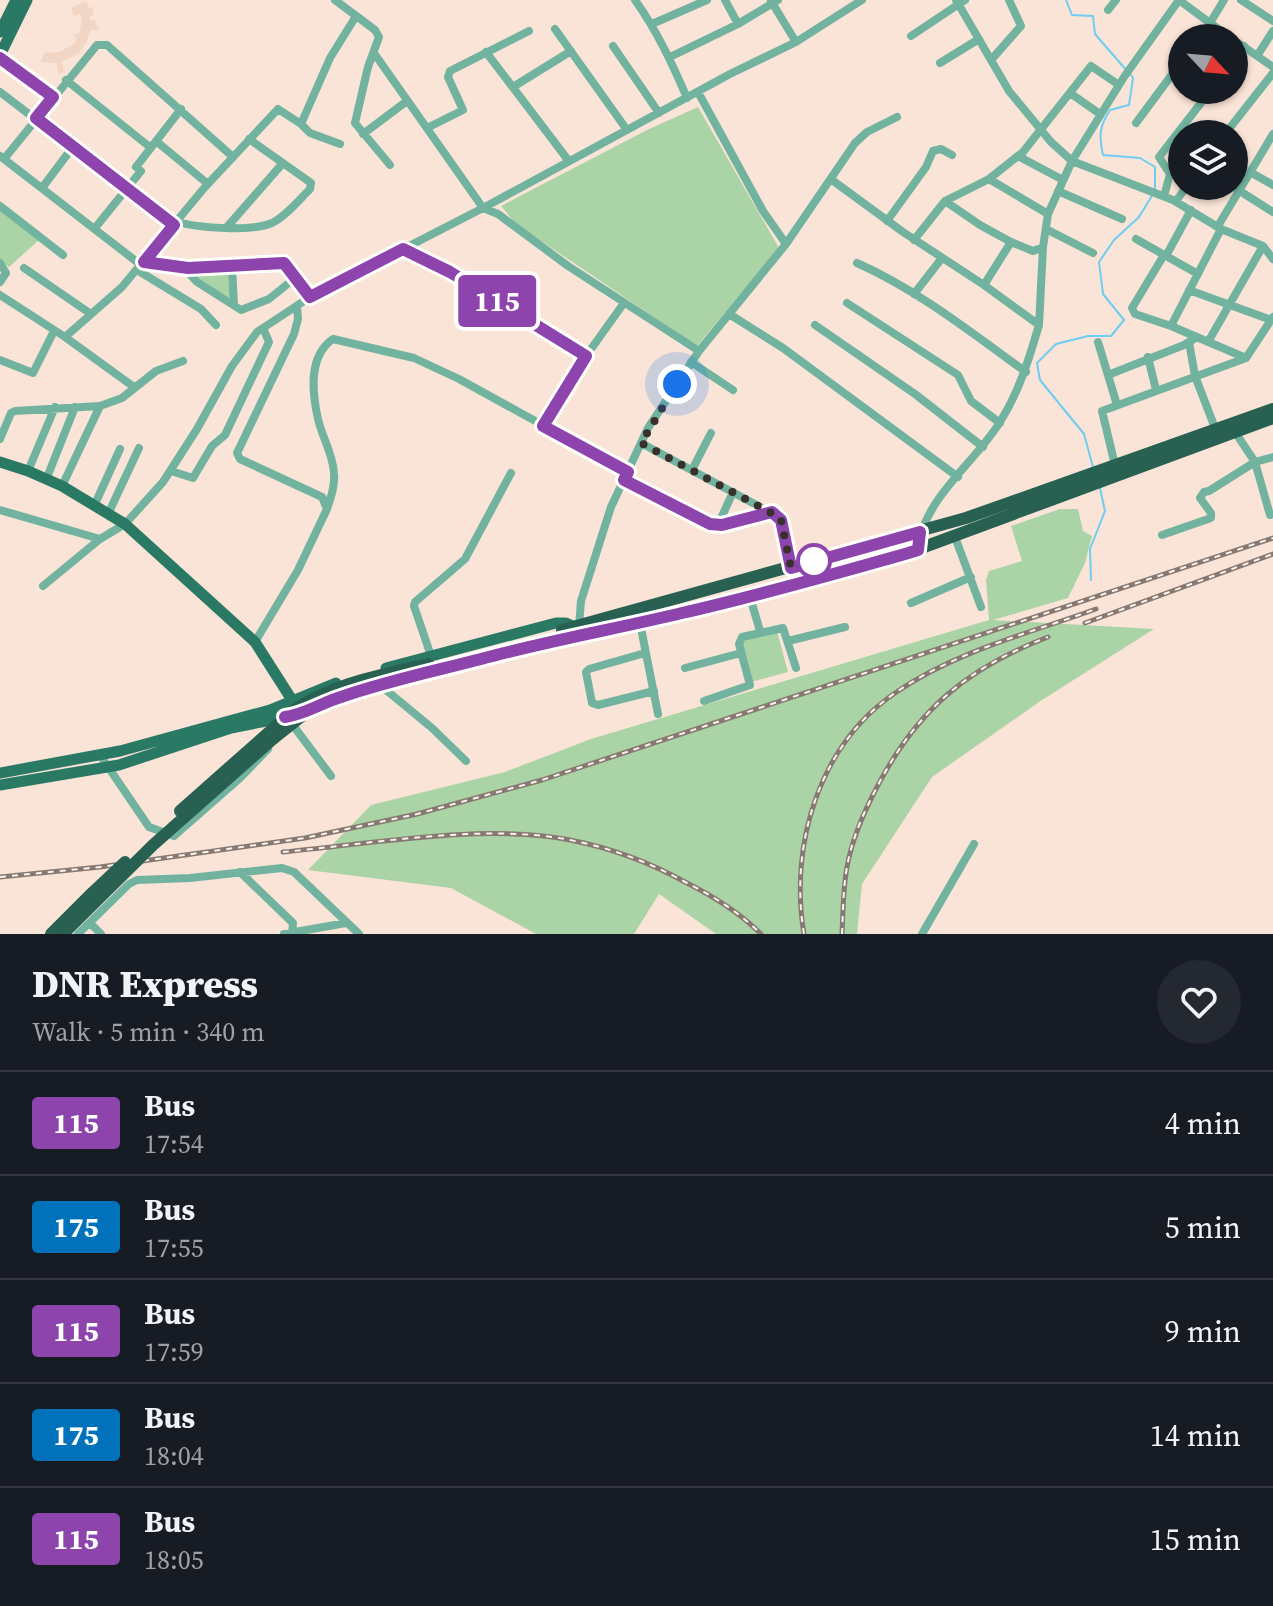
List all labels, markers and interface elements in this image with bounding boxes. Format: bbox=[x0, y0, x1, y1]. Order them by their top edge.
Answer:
north arrow bbox=[1168, 24, 1248, 104]
map controls bbox=[1168, 24, 1248, 200]
button: layers bbox=[1168, 120, 1248, 200]
line badge: 115 bbox=[451, 275, 543, 327]
text: 115 bbox=[474, 282, 520, 320]
your location bbox=[657, 364, 697, 404]
unlabelled marker bbox=[797, 544, 831, 578]
text: DNR Express bbox=[32, 958, 258, 1010]
button: heart bbox=[1157, 960, 1241, 1044]
text: Walk · 5 min · 340 m bbox=[32, 1014, 265, 1050]
text: Bus bbox=[144, 1085, 195, 1126]
text: 4 min bbox=[1165, 1103, 1241, 1144]
text: 115 bbox=[53, 1104, 99, 1142]
text: 17:54 bbox=[144, 1126, 204, 1162]
text: Bus bbox=[144, 1189, 195, 1230]
text: 5 min bbox=[1165, 1207, 1241, 1248]
text: 175 bbox=[53, 1208, 99, 1246]
text: 17:55 bbox=[144, 1230, 204, 1266]
text: Bus bbox=[144, 1293, 195, 1334]
text: 9 min bbox=[1165, 1311, 1241, 1352]
text: 115 bbox=[53, 1312, 99, 1350]
text: 17:59 bbox=[144, 1334, 204, 1370]
text: Bus bbox=[144, 1397, 195, 1438]
text: 14 min bbox=[1150, 1415, 1241, 1456]
text: 175 bbox=[53, 1416, 99, 1454]
text: 18:04 bbox=[144, 1438, 204, 1474]
text: Bus bbox=[144, 1501, 195, 1542]
text: 15 min bbox=[1150, 1519, 1241, 1560]
text: 115 bbox=[53, 1520, 99, 1558]
text: 18:05 bbox=[144, 1542, 204, 1578]

